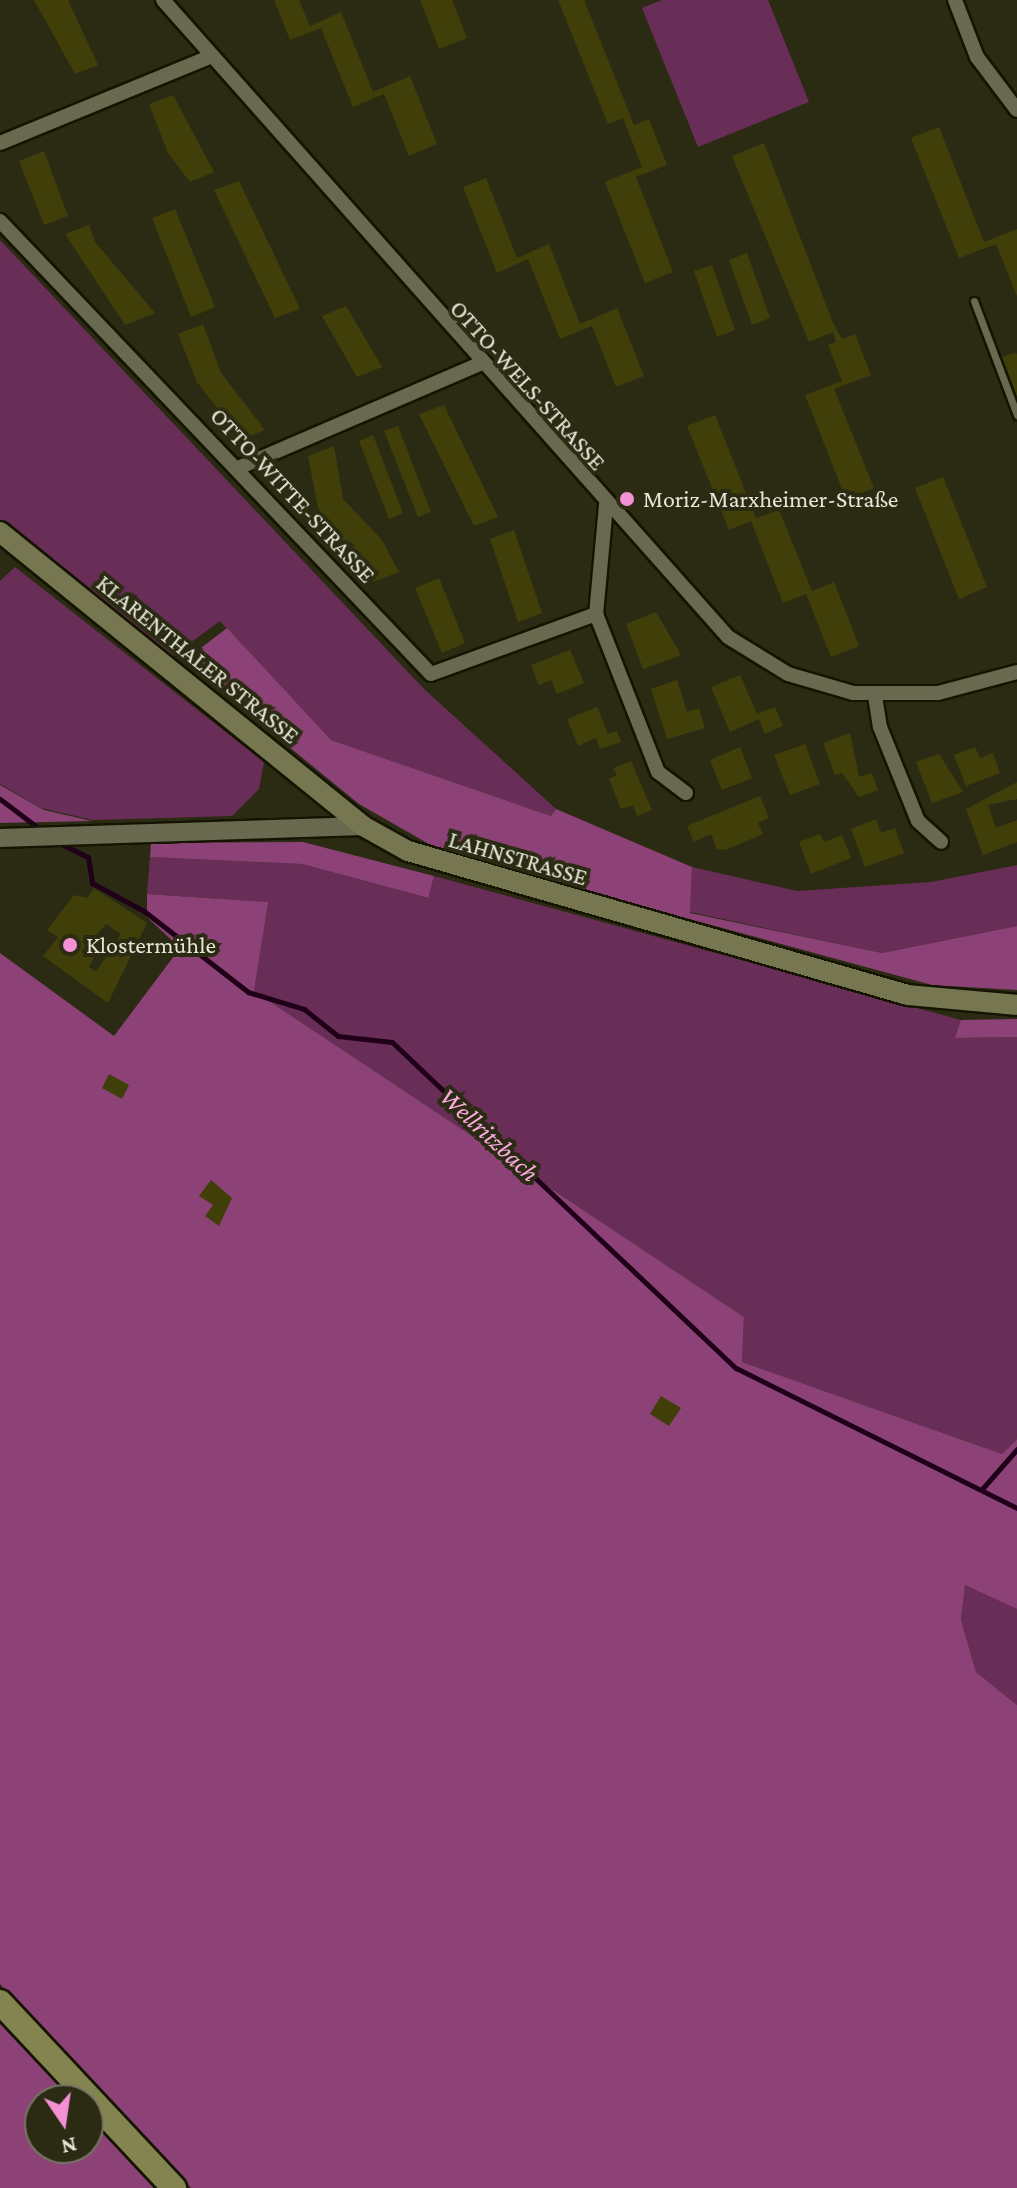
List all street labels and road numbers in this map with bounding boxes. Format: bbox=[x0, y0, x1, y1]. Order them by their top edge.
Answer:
street label: OTTO-WELS-STRASSE bbox=[444, 294, 612, 476]
street label: OTTO-WITTE-STRASSE bbox=[204, 401, 382, 589]
street label: KLARENTHALER STRASSE bbox=[91, 568, 305, 750]
street label: LAHNSTRASSE bbox=[445, 824, 591, 892]

